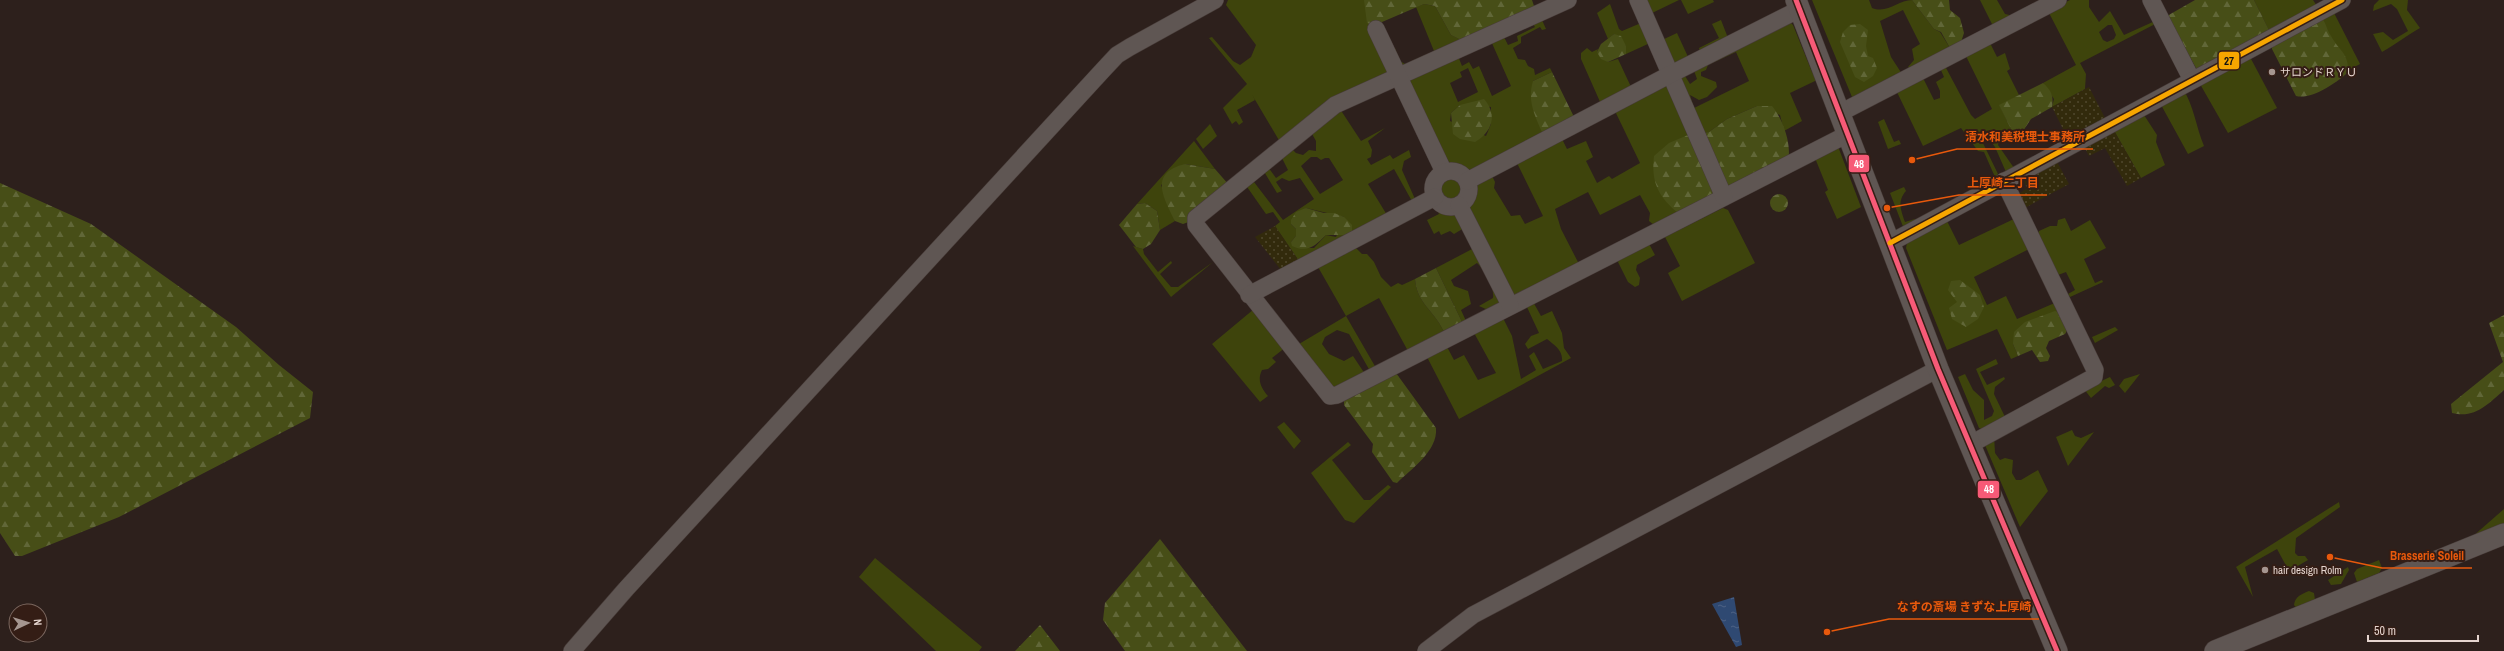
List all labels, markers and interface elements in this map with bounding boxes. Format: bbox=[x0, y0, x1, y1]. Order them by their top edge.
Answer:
line badge: 27 bbox=[2218, 51, 2240, 70]
text: 27 bbox=[2224, 54, 2234, 68]
place label: サロンドＲＹＵ bbox=[2280, 65, 2357, 79]
marker: サロンドＲＹＵ bbox=[2267, 67, 2277, 77]
callout: 清水和美税理士事務所 bbox=[1957, 125, 2093, 149]
text: 清水和美税理士事務所 bbox=[1965, 129, 2085, 145]
line badge: 48 bbox=[1848, 154, 1870, 173]
text: 48 bbox=[1854, 157, 1864, 171]
callout: 上厚崎二丁目 bbox=[1959, 171, 2047, 195]
text: 上厚崎二丁目 bbox=[1967, 175, 2039, 191]
line badge: 48 bbox=[1977, 480, 2000, 499]
text: 48 bbox=[1984, 482, 1994, 496]
callout: Brasserie Soleil bbox=[2382, 544, 2472, 568]
text: Brasserie Soleil bbox=[2390, 548, 2464, 564]
place label: hair design Rolm bbox=[2273, 563, 2342, 577]
marker: hair design Rolm bbox=[2260, 565, 2270, 575]
callout: なすの斎場 きずな上厚崎 bbox=[1889, 595, 2039, 619]
text: なすの斎場 きずな上厚崎 bbox=[1897, 599, 2031, 615]
north arrow bbox=[8, 603, 48, 643]
scale bar bbox=[2368, 617, 2478, 643]
text: N bbox=[31, 619, 45, 626]
text: 50 m bbox=[2374, 623, 2396, 639]

